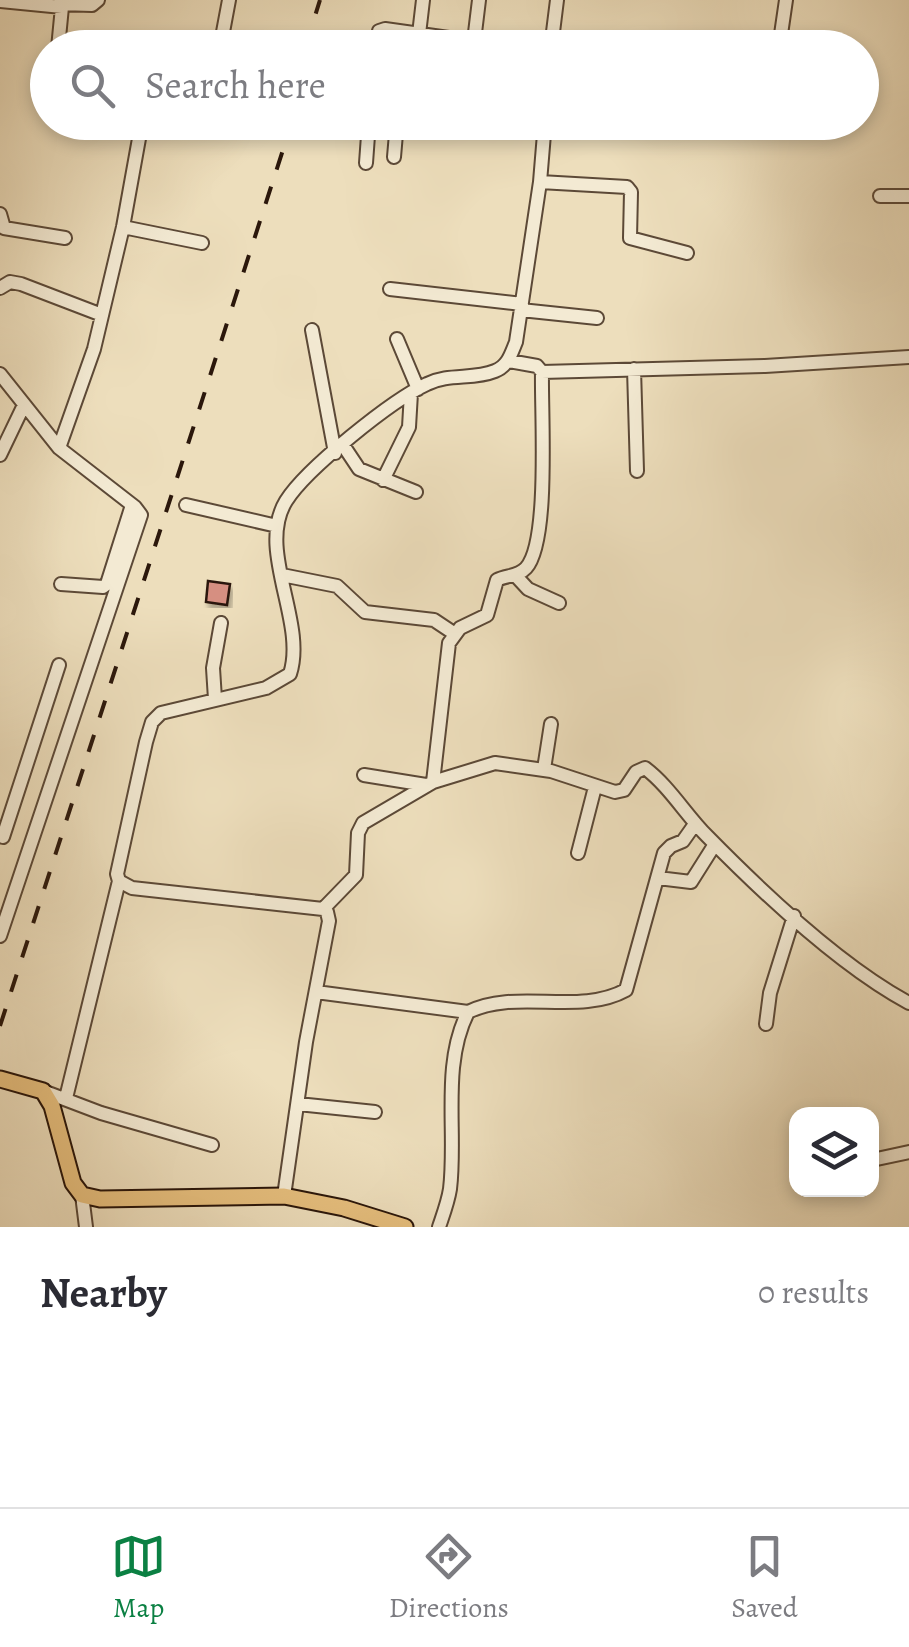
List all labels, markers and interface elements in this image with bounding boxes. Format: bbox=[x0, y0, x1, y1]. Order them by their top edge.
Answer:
search box bbox=[30, 30, 879, 140]
icon: search bbox=[65, 58, 120, 113]
text: Search here bbox=[145, 59, 326, 111]
map controls bbox=[789, 1107, 879, 1197]
button: layers bbox=[789, 1107, 879, 1197]
text: Nearby bbox=[40, 1264, 167, 1321]
text: 0 results bbox=[758, 1270, 869, 1314]
tab: Map bbox=[111, 1529, 166, 1627]
tab: Directions bbox=[389, 1529, 509, 1627]
tab: Saved bbox=[731, 1529, 798, 1627]

